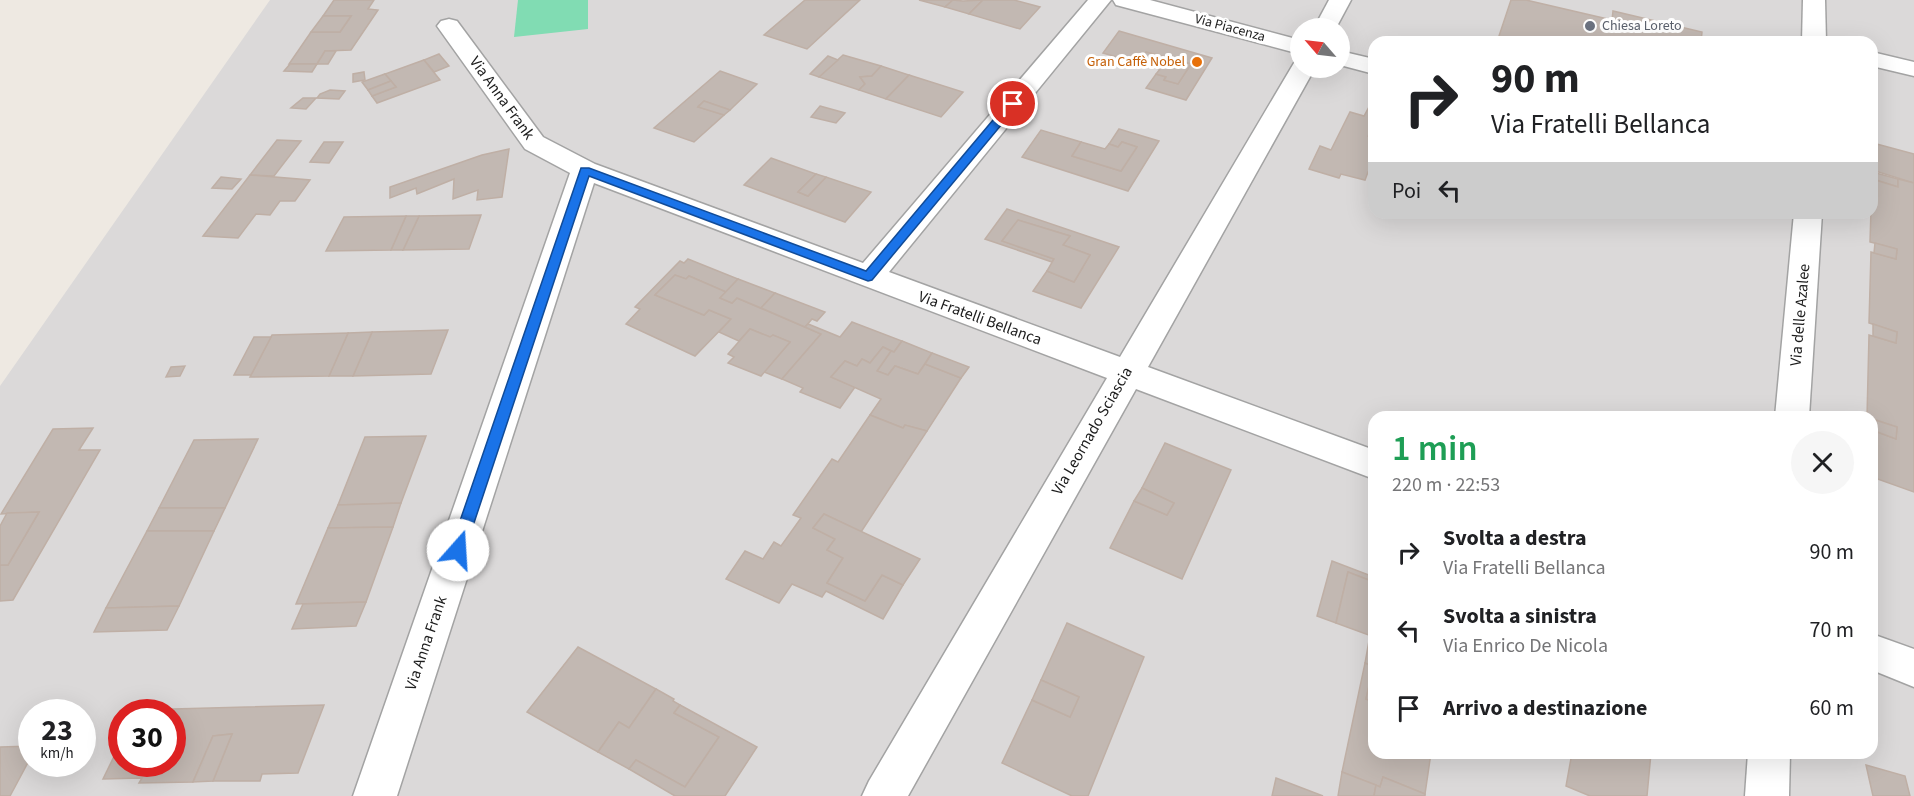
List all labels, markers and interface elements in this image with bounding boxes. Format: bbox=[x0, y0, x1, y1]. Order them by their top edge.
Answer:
street label: Via Piacenza bbox=[1192, 9, 1268, 47]
place label: Chiesa Loreto bbox=[1602, 16, 1682, 36]
north arrow bbox=[1290, 18, 1350, 78]
map controls bbox=[1290, 18, 1350, 78]
marker: Chiesa Loreto bbox=[1583, 19, 1597, 33]
text: 90 m bbox=[1491, 49, 1580, 109]
street label: Via Anna Frank bbox=[464, 52, 540, 144]
place label: Gran Caffè Nobel bbox=[1087, 52, 1185, 72]
marker: Gran Caffè Nobel bbox=[1190, 55, 1204, 69]
icon: right bbox=[1392, 60, 1470, 138]
pin bbox=[987, 78, 1038, 129]
icon: arrive bbox=[996, 87, 1029, 120]
text: Via Fratelli Bellanca bbox=[1491, 105, 1710, 144]
icon: left bbox=[1433, 174, 1466, 207]
text: Poi bbox=[1392, 175, 1421, 207]
street label: Via delle Azalee bbox=[1785, 263, 1815, 367]
street label: Via Fratelli Bellanca bbox=[915, 285, 1045, 351]
street label: Via Leornado Sciascia bbox=[1046, 363, 1138, 499]
text: 1 min bbox=[1392, 423, 1478, 474]
button: close bbox=[1791, 431, 1854, 494]
text: 220 m · 22:53 bbox=[1392, 471, 1500, 499]
position arrow bbox=[426, 518, 490, 582]
text: Svolta a destra bbox=[1443, 522, 1587, 554]
icon: right bbox=[1392, 536, 1425, 569]
text: 90 m bbox=[1809, 536, 1854, 568]
text: Via Fratelli Bellanca bbox=[1443, 554, 1605, 582]
street label: Via Anna Frank bbox=[400, 593, 452, 693]
text: Svolta a sinistra bbox=[1443, 600, 1597, 632]
icon: left bbox=[1392, 614, 1425, 647]
text: 70 m bbox=[1809, 614, 1854, 646]
text: Via Enrico De Nicola bbox=[1443, 632, 1608, 660]
icon: arrive bbox=[1392, 692, 1425, 725]
text: Arrivo a destinazione bbox=[1443, 692, 1648, 724]
text: 60 m bbox=[1809, 692, 1854, 724]
speed limit sign: 30 bbox=[108, 699, 186, 777]
text: 23 bbox=[41, 709, 73, 752]
text: km/h bbox=[40, 743, 74, 764]

